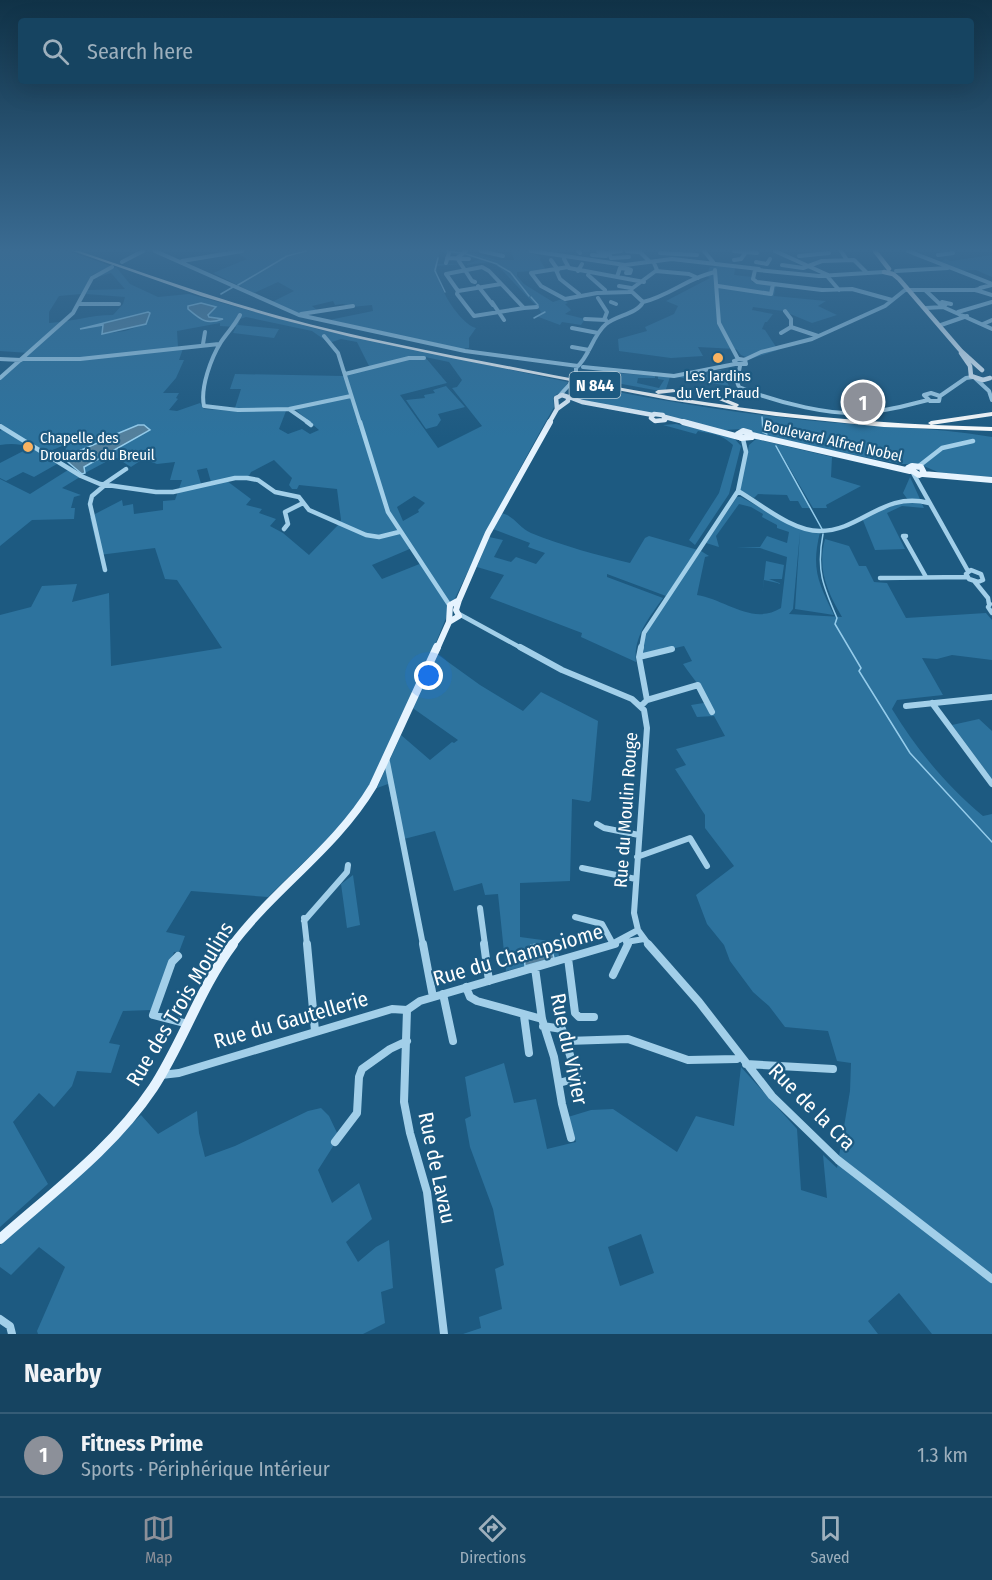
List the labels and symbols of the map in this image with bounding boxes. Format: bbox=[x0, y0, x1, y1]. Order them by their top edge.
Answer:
marker: Les Jardins du Vert Praud bbox=[711, 351, 725, 365]
place label: Les Jardins du Vert Praud bbox=[676, 367, 760, 402]
road number: N 844 bbox=[570, 372, 620, 398]
pin: 1 bbox=[844, 380, 882, 424]
street label: Boulevard Alfred Nobel bbox=[762, 416, 904, 466]
place label: Chapelle des Drouards du Breuil bbox=[40, 429, 155, 464]
marker: Chapelle des Drouards du Breuil bbox=[21, 440, 35, 454]
your location bbox=[414, 661, 443, 690]
street label: Rue du Moulin Rouge bbox=[610, 731, 642, 888]
street label: Rue des Trois Moulins bbox=[121, 917, 239, 1091]
street label: Rue du Champsiome bbox=[430, 918, 606, 992]
street label: Rue du Gautellerie bbox=[211, 986, 371, 1054]
street label: Rue du Vivier bbox=[545, 991, 594, 1108]
street label: Rue de la Cra bbox=[763, 1058, 861, 1156]
street label: Rue de Lavau bbox=[412, 1110, 462, 1226]

